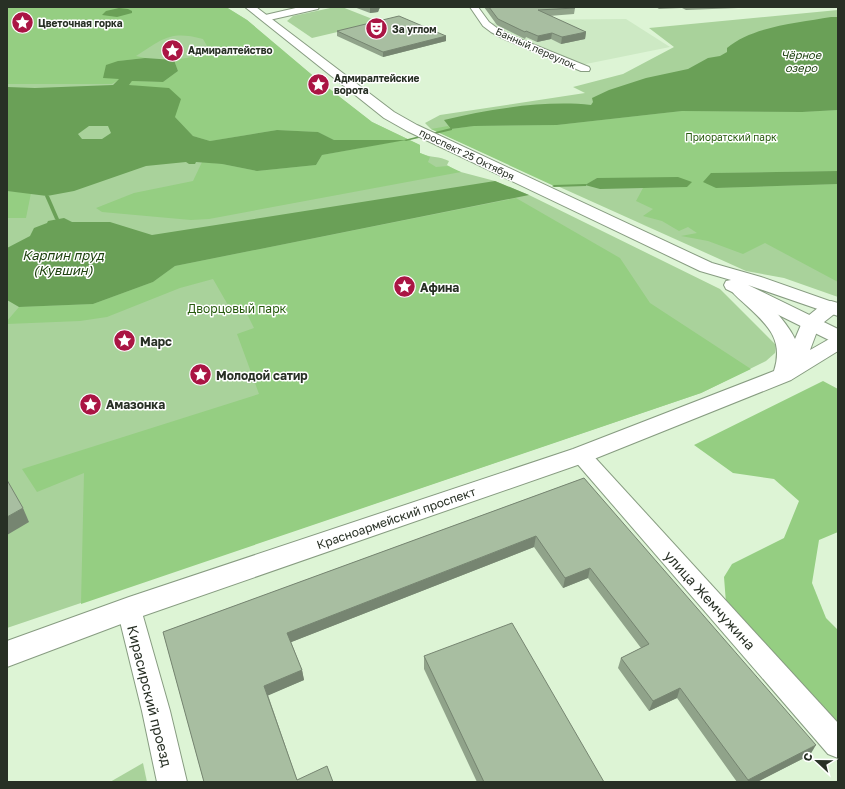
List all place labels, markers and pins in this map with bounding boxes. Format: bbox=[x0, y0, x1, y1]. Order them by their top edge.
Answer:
place icon: Цветочная горка bbox=[10, 10, 36, 36]
theatre icon: За углом bbox=[363, 16, 389, 42]
place label: Цветочная горка bbox=[38, 17, 123, 29]
place label: За углом bbox=[392, 23, 436, 35]
place icon: Адмиралтейство bbox=[159, 37, 185, 63]
place label: Адмиралтейство bbox=[188, 44, 273, 56]
place icon: Адмиралтейские ворота bbox=[306, 71, 332, 97]
place label: Адмиралтейские ворота bbox=[334, 72, 420, 96]
place icon: Афина bbox=[391, 274, 417, 300]
place label: Афина bbox=[420, 280, 459, 295]
place icon: Марс bbox=[111, 328, 137, 354]
place label: Марс bbox=[140, 334, 172, 349]
place icon: Молодой сатир bbox=[188, 362, 214, 388]
place label: Молодой сатир bbox=[216, 368, 308, 383]
place icon: Амазонка bbox=[77, 391, 103, 417]
place label: Амазонка bbox=[106, 397, 165, 412]

